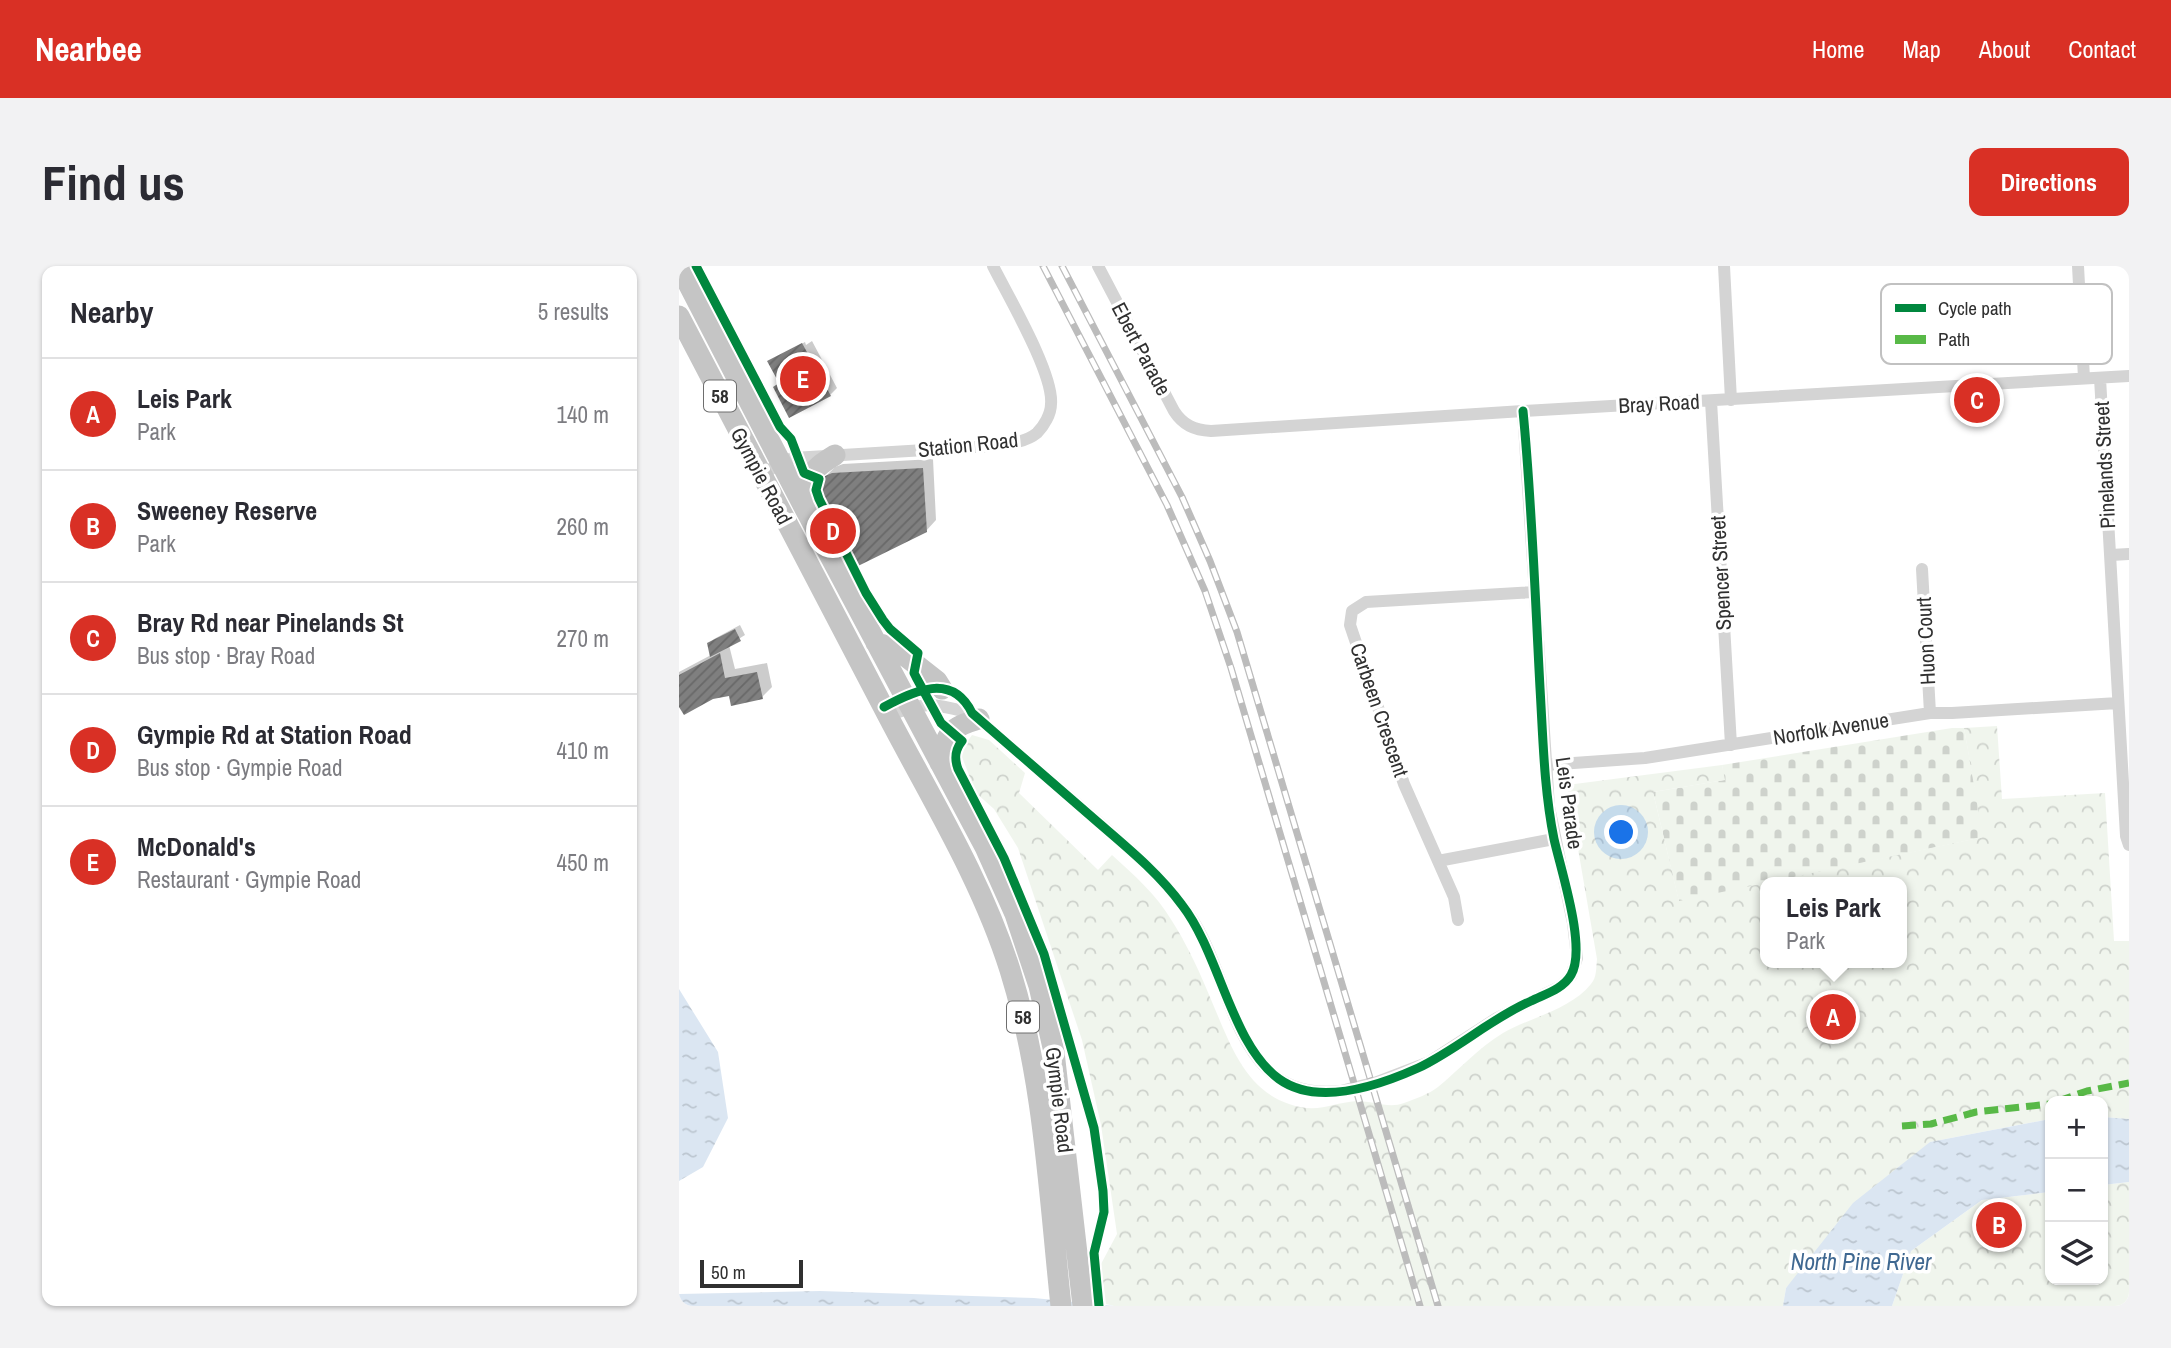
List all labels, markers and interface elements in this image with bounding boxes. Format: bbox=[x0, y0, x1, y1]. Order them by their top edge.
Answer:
text: Nearbee bbox=[35, 27, 142, 71]
text: Home bbox=[1812, 33, 1864, 65]
text: Map bbox=[1902, 33, 1941, 65]
text: About bbox=[1979, 33, 2030, 65]
text: Contact bbox=[2068, 33, 2136, 65]
button: Directions bbox=[1969, 148, 2129, 216]
text: Find us bbox=[42, 149, 185, 215]
legend bbox=[1881, 284, 2112, 364]
text: Nearby bbox=[70, 292, 153, 332]
text: Cycle path bbox=[1938, 295, 2012, 321]
text: 5 results bbox=[538, 296, 609, 327]
street label: Ebert Parade bbox=[1105, 297, 1178, 400]
text: Path bbox=[1938, 326, 1970, 352]
pin: E bbox=[780, 353, 826, 405]
pin: C bbox=[1954, 374, 2000, 426]
road number: 58 bbox=[704, 380, 736, 412]
text: Leis Park bbox=[137, 381, 232, 416]
street label: Bray Road bbox=[1618, 387, 1700, 420]
text: A bbox=[86, 399, 100, 430]
text: 140 m bbox=[557, 399, 609, 430]
street label: Pinelands Street bbox=[2087, 400, 2122, 529]
text: Park bbox=[137, 416, 176, 447]
street label: Gympie Road bbox=[724, 422, 799, 529]
street label: Station Road bbox=[916, 425, 1019, 464]
text: Sweeney Reserve bbox=[137, 493, 317, 528]
pin: D bbox=[810, 505, 856, 557]
text: B bbox=[86, 511, 100, 542]
text: 260 m bbox=[557, 511, 609, 542]
street label: Spencer Street bbox=[1703, 515, 1738, 631]
text: Park bbox=[137, 528, 176, 559]
street label: Huon Court bbox=[1909, 596, 1942, 686]
text: Bray Rd near Pinelands St bbox=[137, 605, 404, 640]
text: C bbox=[86, 623, 100, 654]
text: 270 m bbox=[557, 623, 609, 654]
street label: Carbeen Crescent bbox=[1343, 639, 1416, 781]
text: Bus stop · Bray Road bbox=[137, 640, 315, 671]
street label: Norfolk Avenue bbox=[1771, 705, 1891, 752]
text: Gympie Rd at Station Road bbox=[137, 717, 412, 752]
text: D bbox=[86, 735, 100, 766]
text: 410 m bbox=[557, 735, 609, 766]
text: Bus stop · Gympie Road bbox=[137, 752, 342, 783]
street label: Leis Parade bbox=[1549, 755, 1590, 851]
your location bbox=[1604, 815, 1638, 849]
text: McDonald's bbox=[137, 829, 256, 864]
text: E bbox=[87, 847, 99, 878]
text: 450 m bbox=[557, 847, 609, 878]
text: Restaurant · Gympie Road bbox=[137, 864, 361, 895]
popup bbox=[1760, 877, 1907, 968]
text: Leis Park bbox=[1786, 890, 1881, 925]
text: Park bbox=[1786, 925, 1825, 956]
pin: A bbox=[1810, 991, 1856, 1043]
road number: 58 bbox=[1007, 1002, 1039, 1032]
street label: Gympie Road bbox=[1039, 1045, 1080, 1154]
map controls bbox=[2045, 1096, 2108, 1285]
button: + bbox=[2045, 1096, 2108, 1159]
button: − bbox=[2045, 1159, 2108, 1222]
pin: B bbox=[1976, 1199, 2022, 1251]
button: layers bbox=[2045, 1222, 2108, 1285]
water label: North Pine River bbox=[1791, 1246, 1932, 1277]
scale bar bbox=[700, 1257, 803, 1289]
text: 50 m bbox=[711, 1259, 746, 1285]

